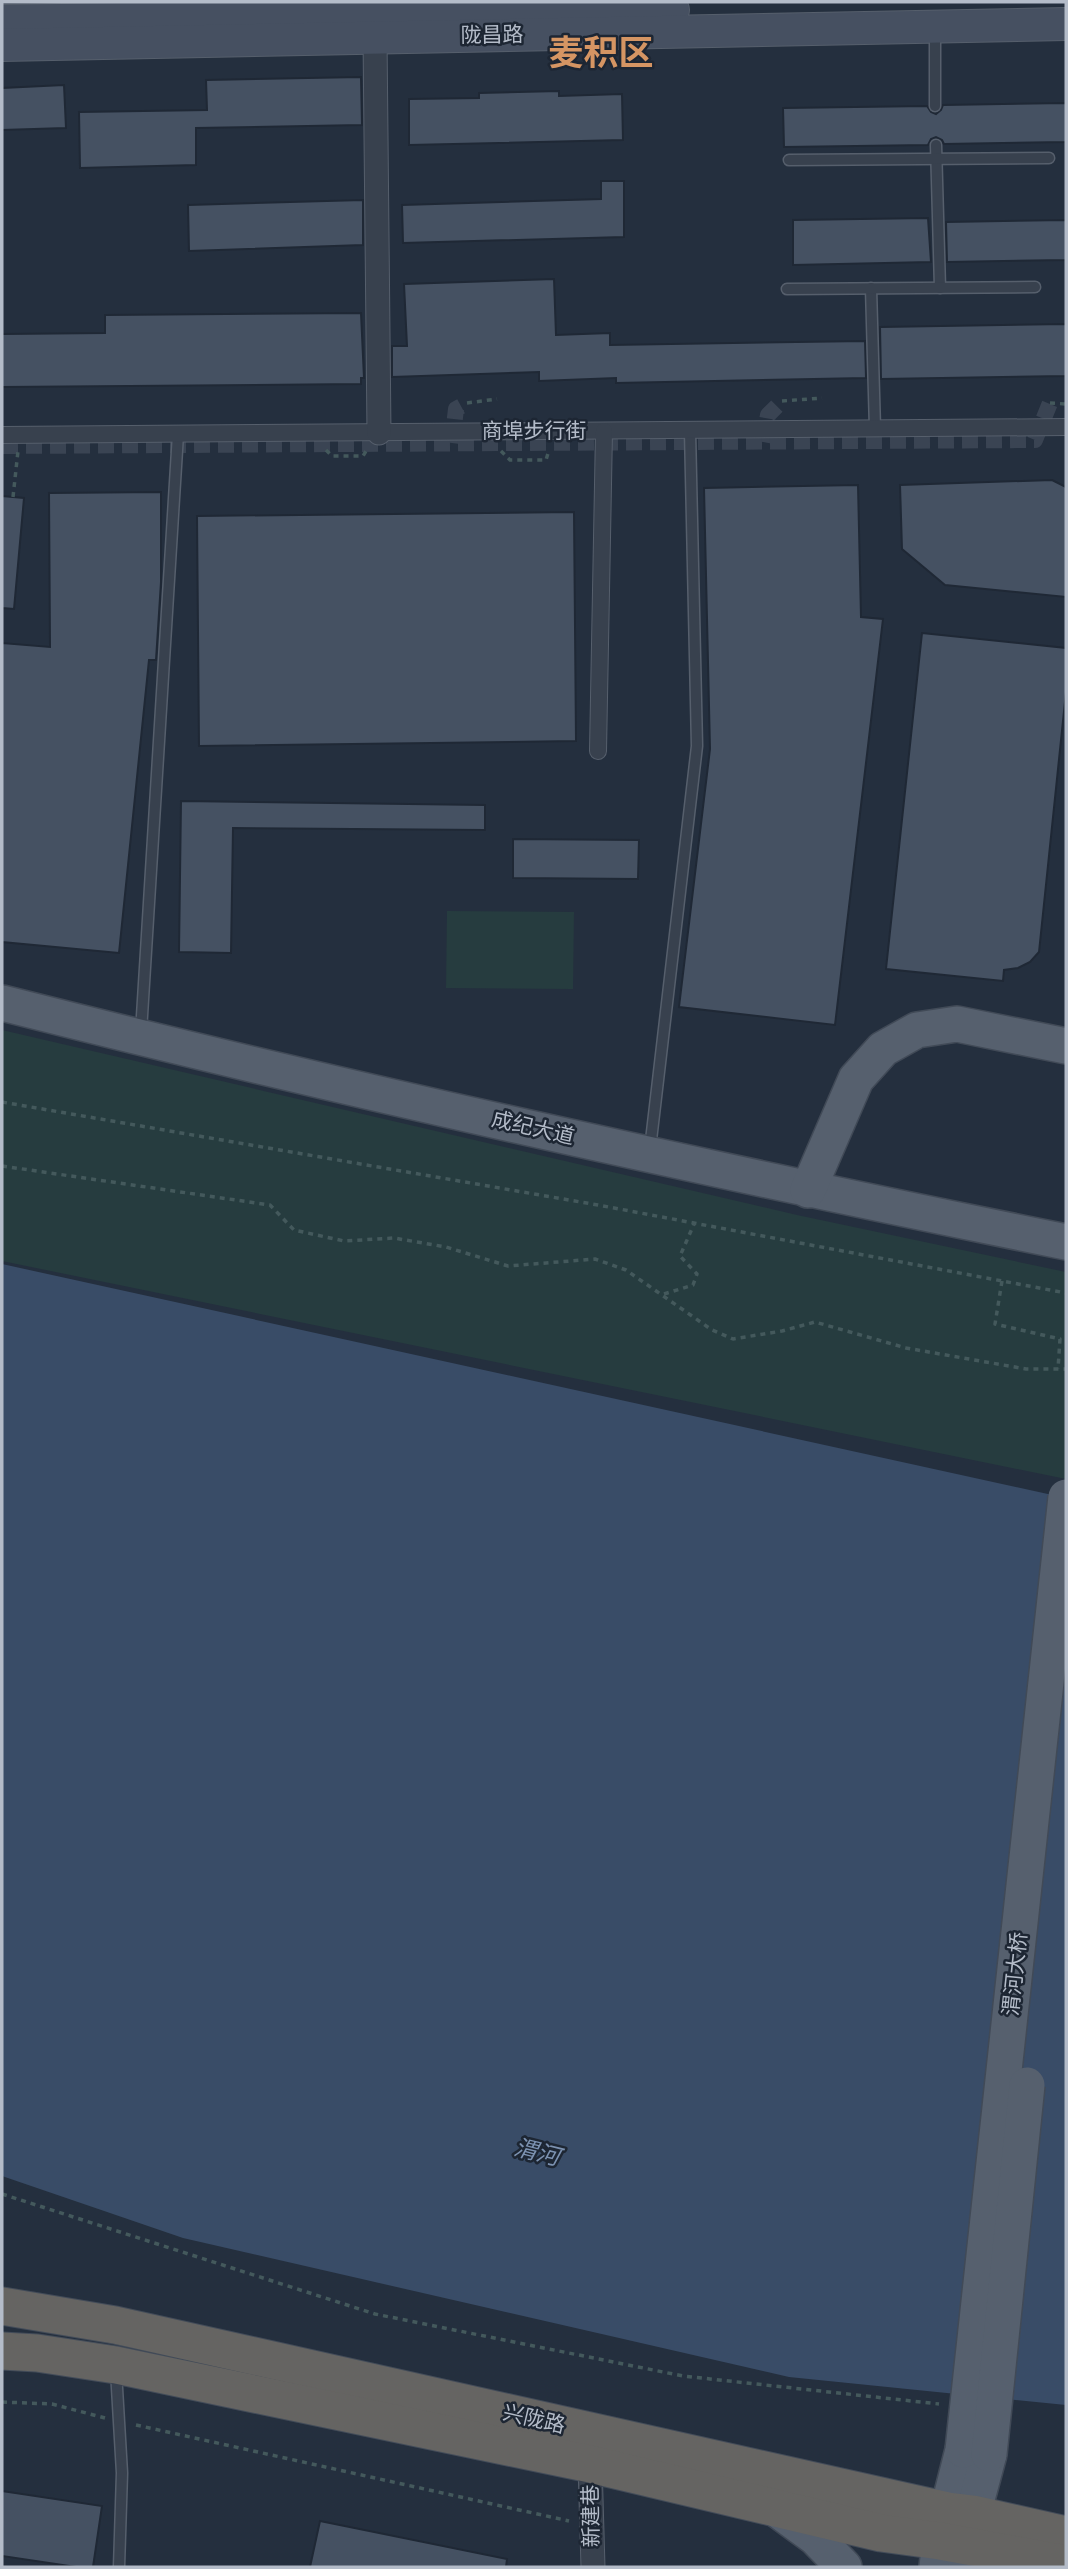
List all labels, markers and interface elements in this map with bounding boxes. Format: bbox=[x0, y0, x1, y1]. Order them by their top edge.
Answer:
street label: 陇昌路 bbox=[460, 21, 524, 48]
district label: 麦积区 bbox=[548, 31, 654, 73]
street label: 商埠步行街 bbox=[482, 418, 587, 443]
street label: 成纪大道 bbox=[489, 1106, 577, 1149]
street label: 渭河大桥 bbox=[998, 1931, 1031, 2017]
water label: 渭河 bbox=[511, 2133, 567, 2172]
street label: 兴陇路 bbox=[501, 2399, 568, 2438]
street label: 新建巷 bbox=[577, 2484, 604, 2548]

